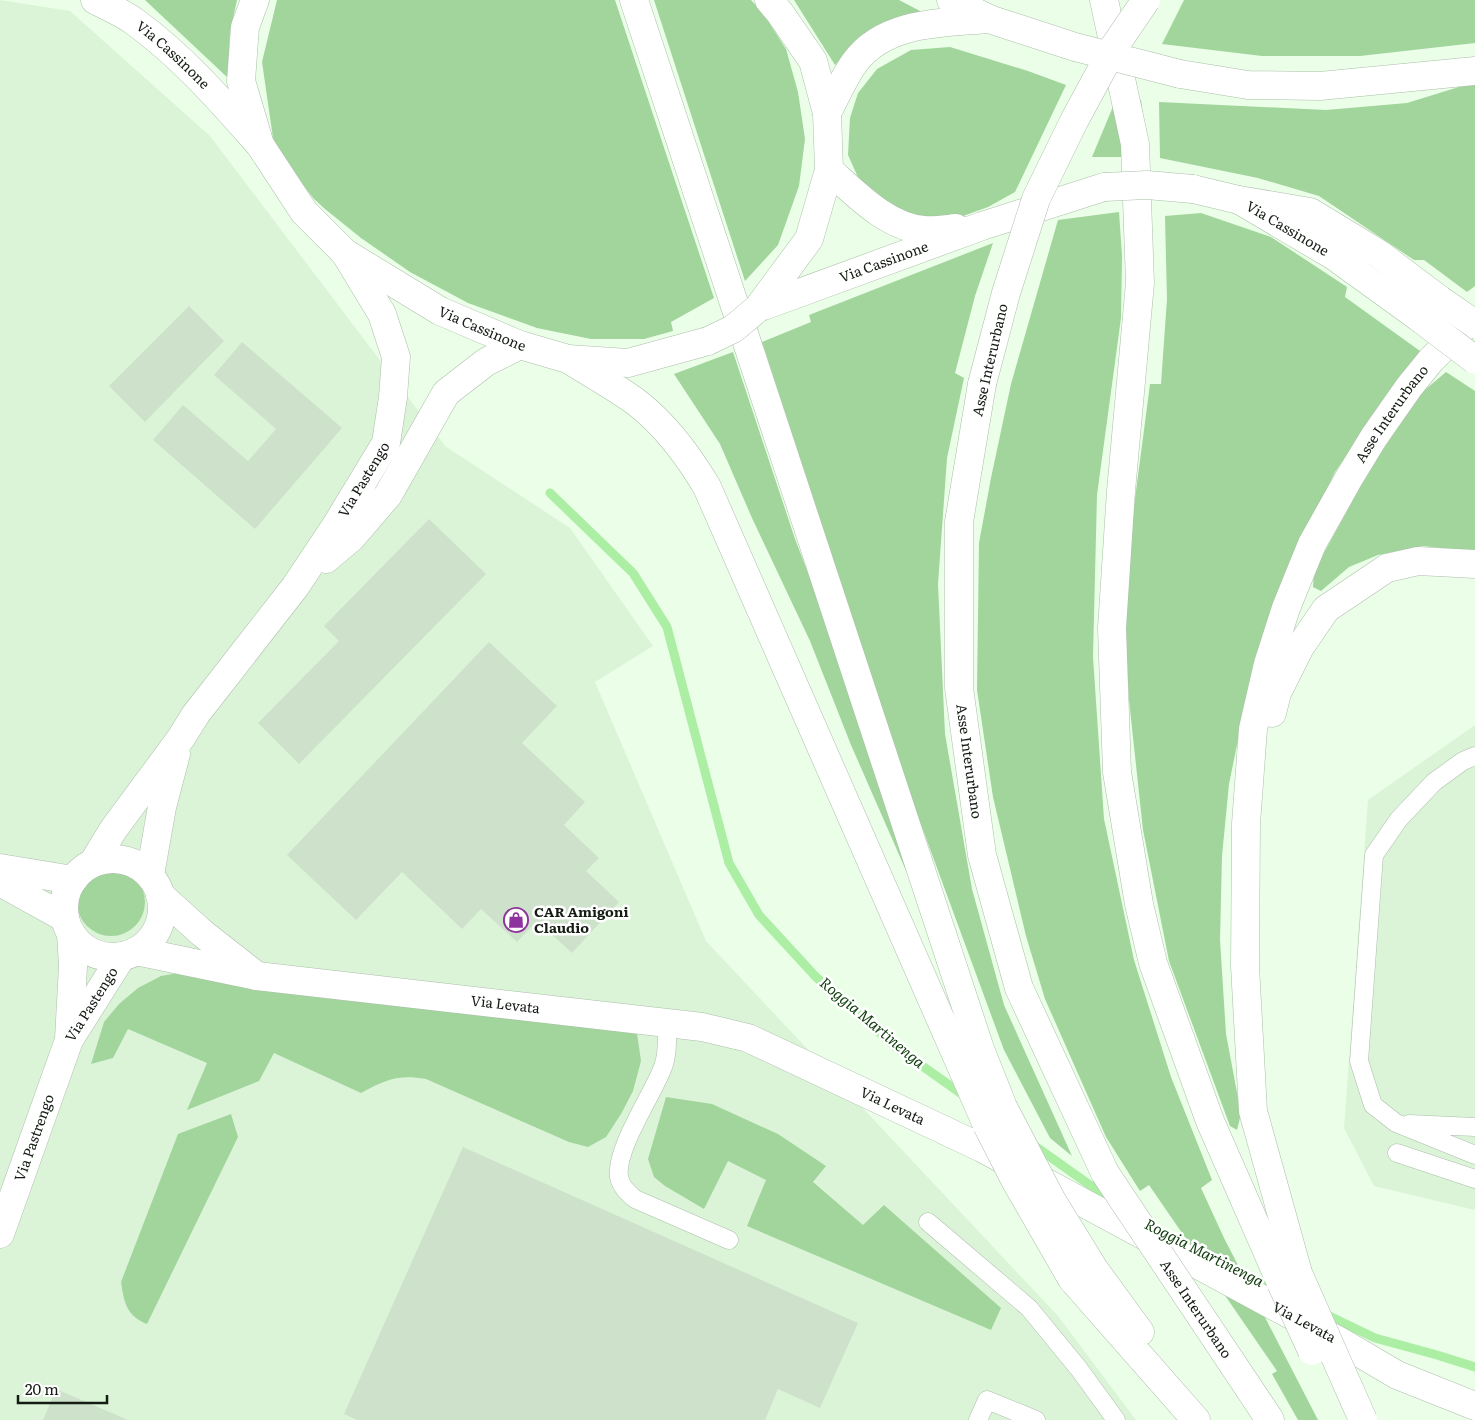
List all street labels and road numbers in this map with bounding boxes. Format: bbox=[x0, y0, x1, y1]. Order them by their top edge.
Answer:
street label: Via Cassinone bbox=[133, 15, 215, 93]
street label: Via Cassinone bbox=[1243, 195, 1333, 260]
street label: Via Cassinone bbox=[836, 236, 931, 286]
street label: Via Cassinone bbox=[436, 301, 528, 355]
street label: Asse Interurbano bbox=[966, 301, 1012, 418]
street label: Asse Interurbano bbox=[1350, 360, 1432, 466]
street label: Via Pastengo bbox=[332, 437, 394, 521]
street label: Asse Interurbano bbox=[952, 703, 988, 820]
street label: Via Pastengo bbox=[59, 963, 122, 1045]
street label: Via Levata bbox=[470, 990, 542, 1017]
street label: Via Levata bbox=[857, 1081, 929, 1129]
street label: Via Pastrengo bbox=[9, 1091, 58, 1184]
street label: Asse Interurbano bbox=[1156, 1255, 1237, 1362]
street label: Via Levata bbox=[1269, 1296, 1340, 1347]

